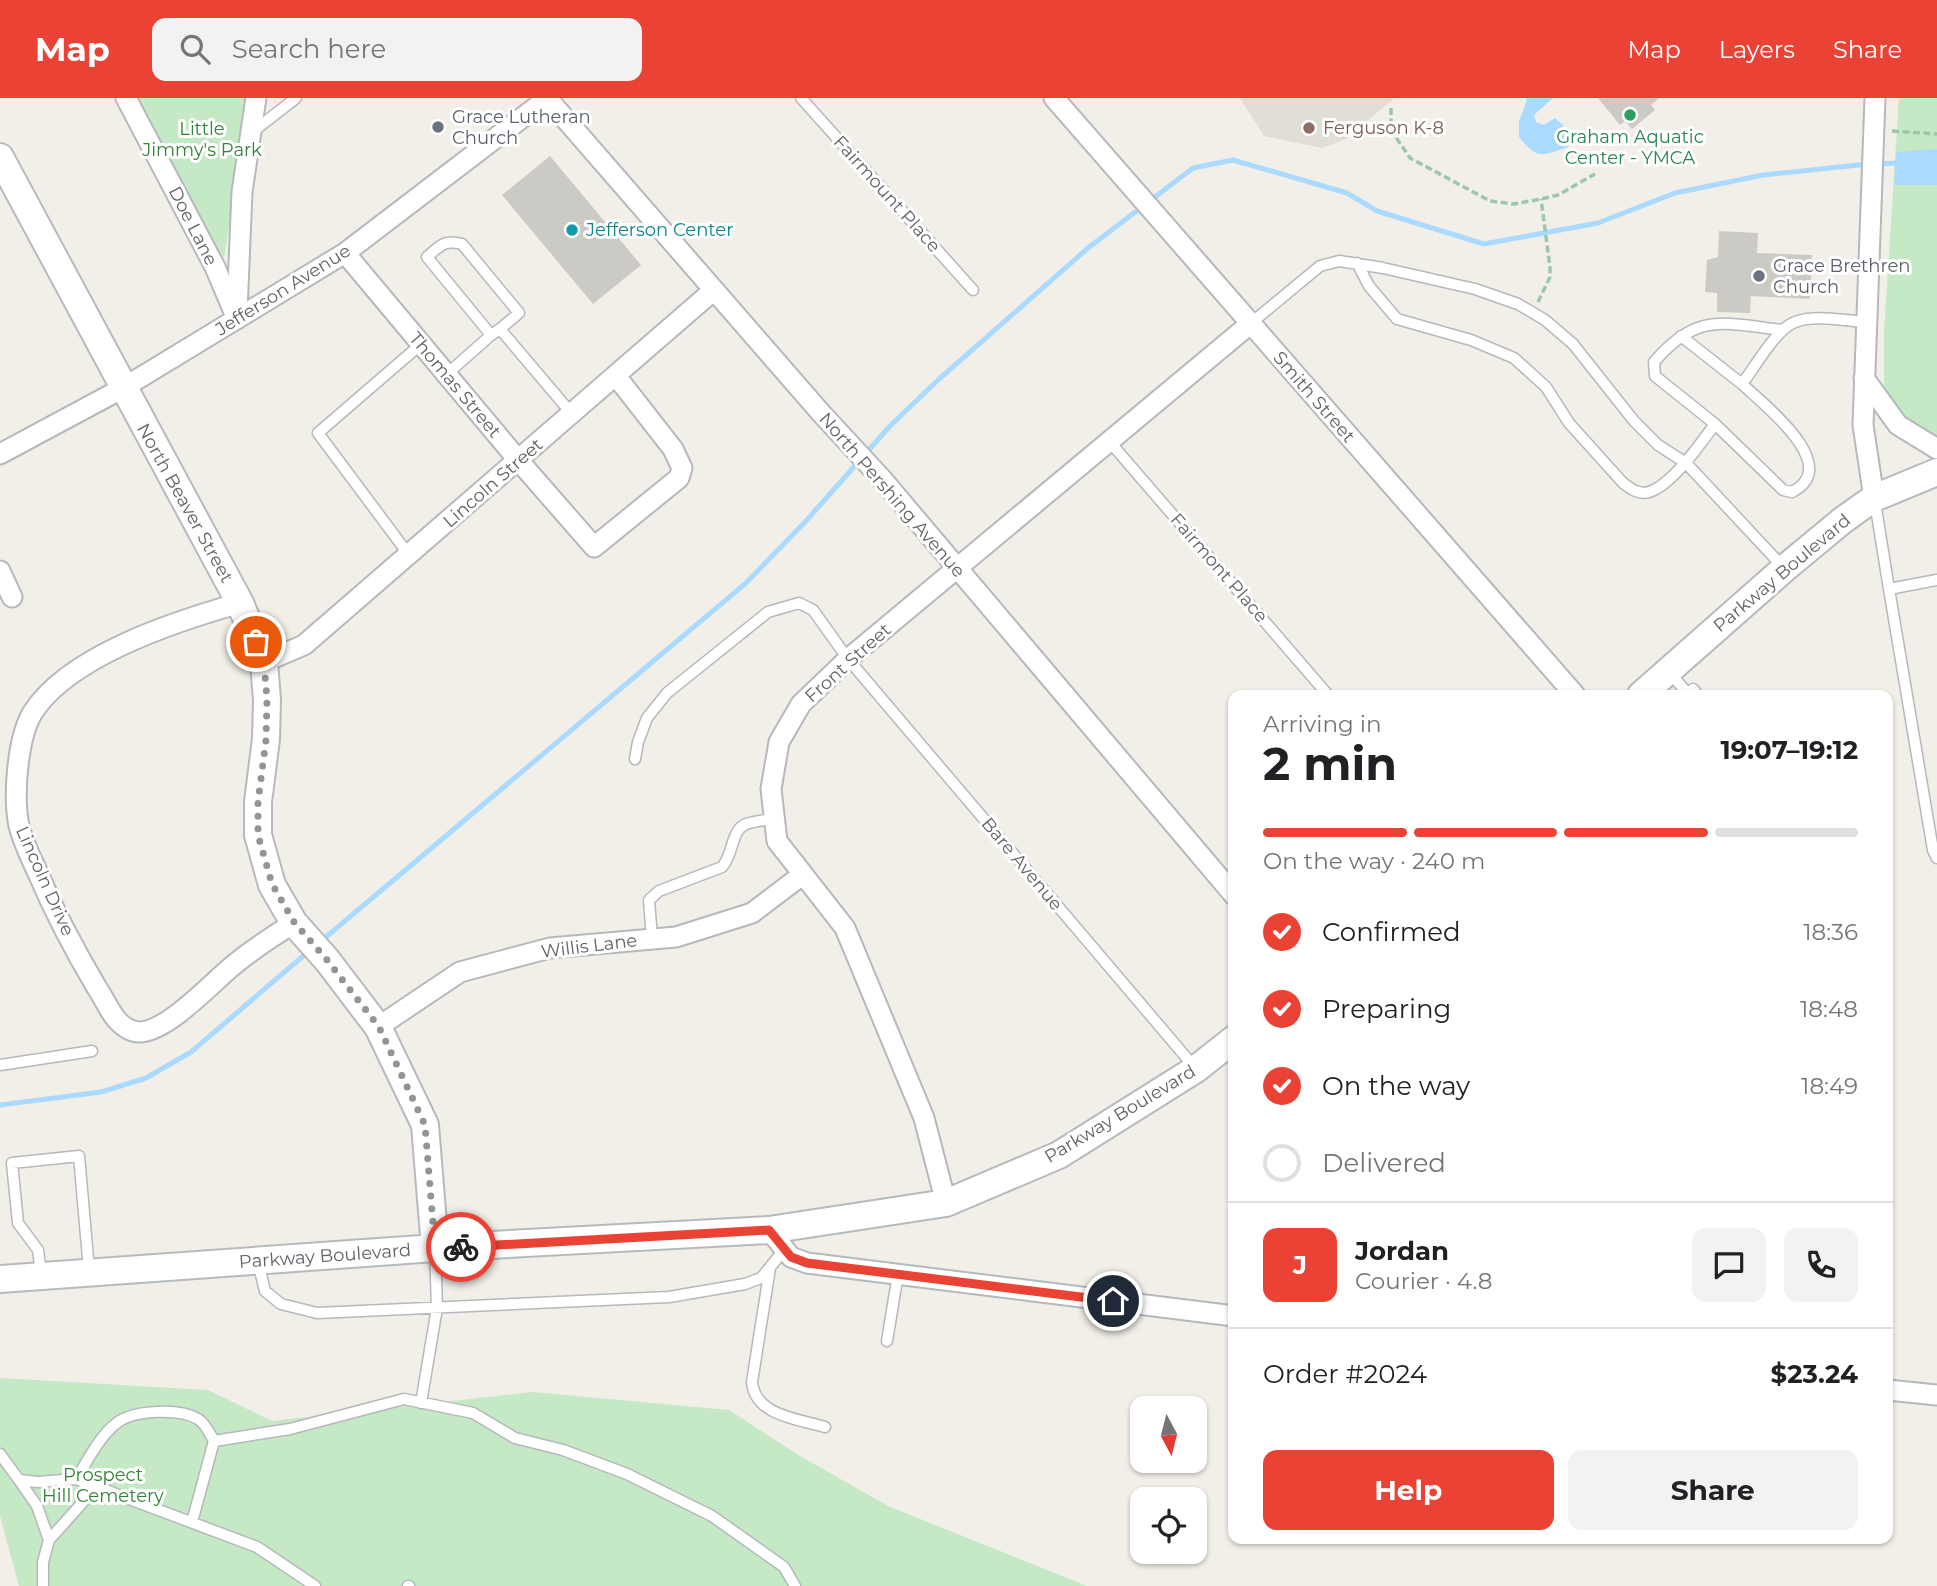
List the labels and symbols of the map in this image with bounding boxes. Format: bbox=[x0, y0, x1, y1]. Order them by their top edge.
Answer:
place label: Grace Lutheran Church bbox=[452, 106, 591, 149]
marker: Graham Aquatic Center - YMCA bbox=[1622, 107, 1638, 123]
place label: Ferguson K-8 bbox=[1323, 117, 1444, 139]
park label: Little Jimmy's Park bbox=[141, 118, 262, 161]
marker: Grace Lutheran Church bbox=[430, 119, 446, 135]
marker: Ferguson K-8 bbox=[1301, 120, 1317, 136]
place label: Graham Aquatic Center - YMCA bbox=[1556, 126, 1704, 169]
street label: Fairmount Place bbox=[829, 131, 945, 257]
street label: Doe Lane bbox=[164, 183, 222, 269]
place label: Jefferson Center bbox=[585, 219, 733, 241]
marker: Jefferson Center bbox=[564, 222, 580, 238]
street label: Jefferson Avenue bbox=[211, 240, 355, 341]
place label: Grace Brethren Church bbox=[1773, 255, 1911, 298]
marker: Grace Brethren Church bbox=[1751, 268, 1767, 284]
street label: Thomas Street bbox=[404, 328, 506, 442]
street label: Smith Street bbox=[1268, 347, 1360, 447]
street label: North Pershing Avenue bbox=[814, 408, 970, 582]
street label: North Beaver Street bbox=[132, 419, 238, 587]
street label: Lincoln Street bbox=[439, 434, 547, 532]
street label: Fairmont Place bbox=[1166, 509, 1272, 627]
street label: Parkway Boulevard bbox=[1709, 509, 1855, 637]
pin bbox=[226, 612, 286, 672]
street label: Front Street bbox=[800, 619, 896, 707]
street label: Bare Avenue bbox=[977, 813, 1067, 915]
street label: Lincoln Drive bbox=[11, 823, 79, 939]
street label: Willis Lane bbox=[540, 929, 639, 963]
street label: Parkway Boulevard bbox=[1040, 1060, 1200, 1168]
courier bbox=[426, 1212, 496, 1282]
street label: Parkway Boulevard bbox=[238, 1239, 412, 1273]
pin bbox=[1083, 1271, 1143, 1331]
north arrow bbox=[1130, 1396, 1208, 1474]
park label: Prospect Hill Cemetery bbox=[42, 1464, 164, 1507]

